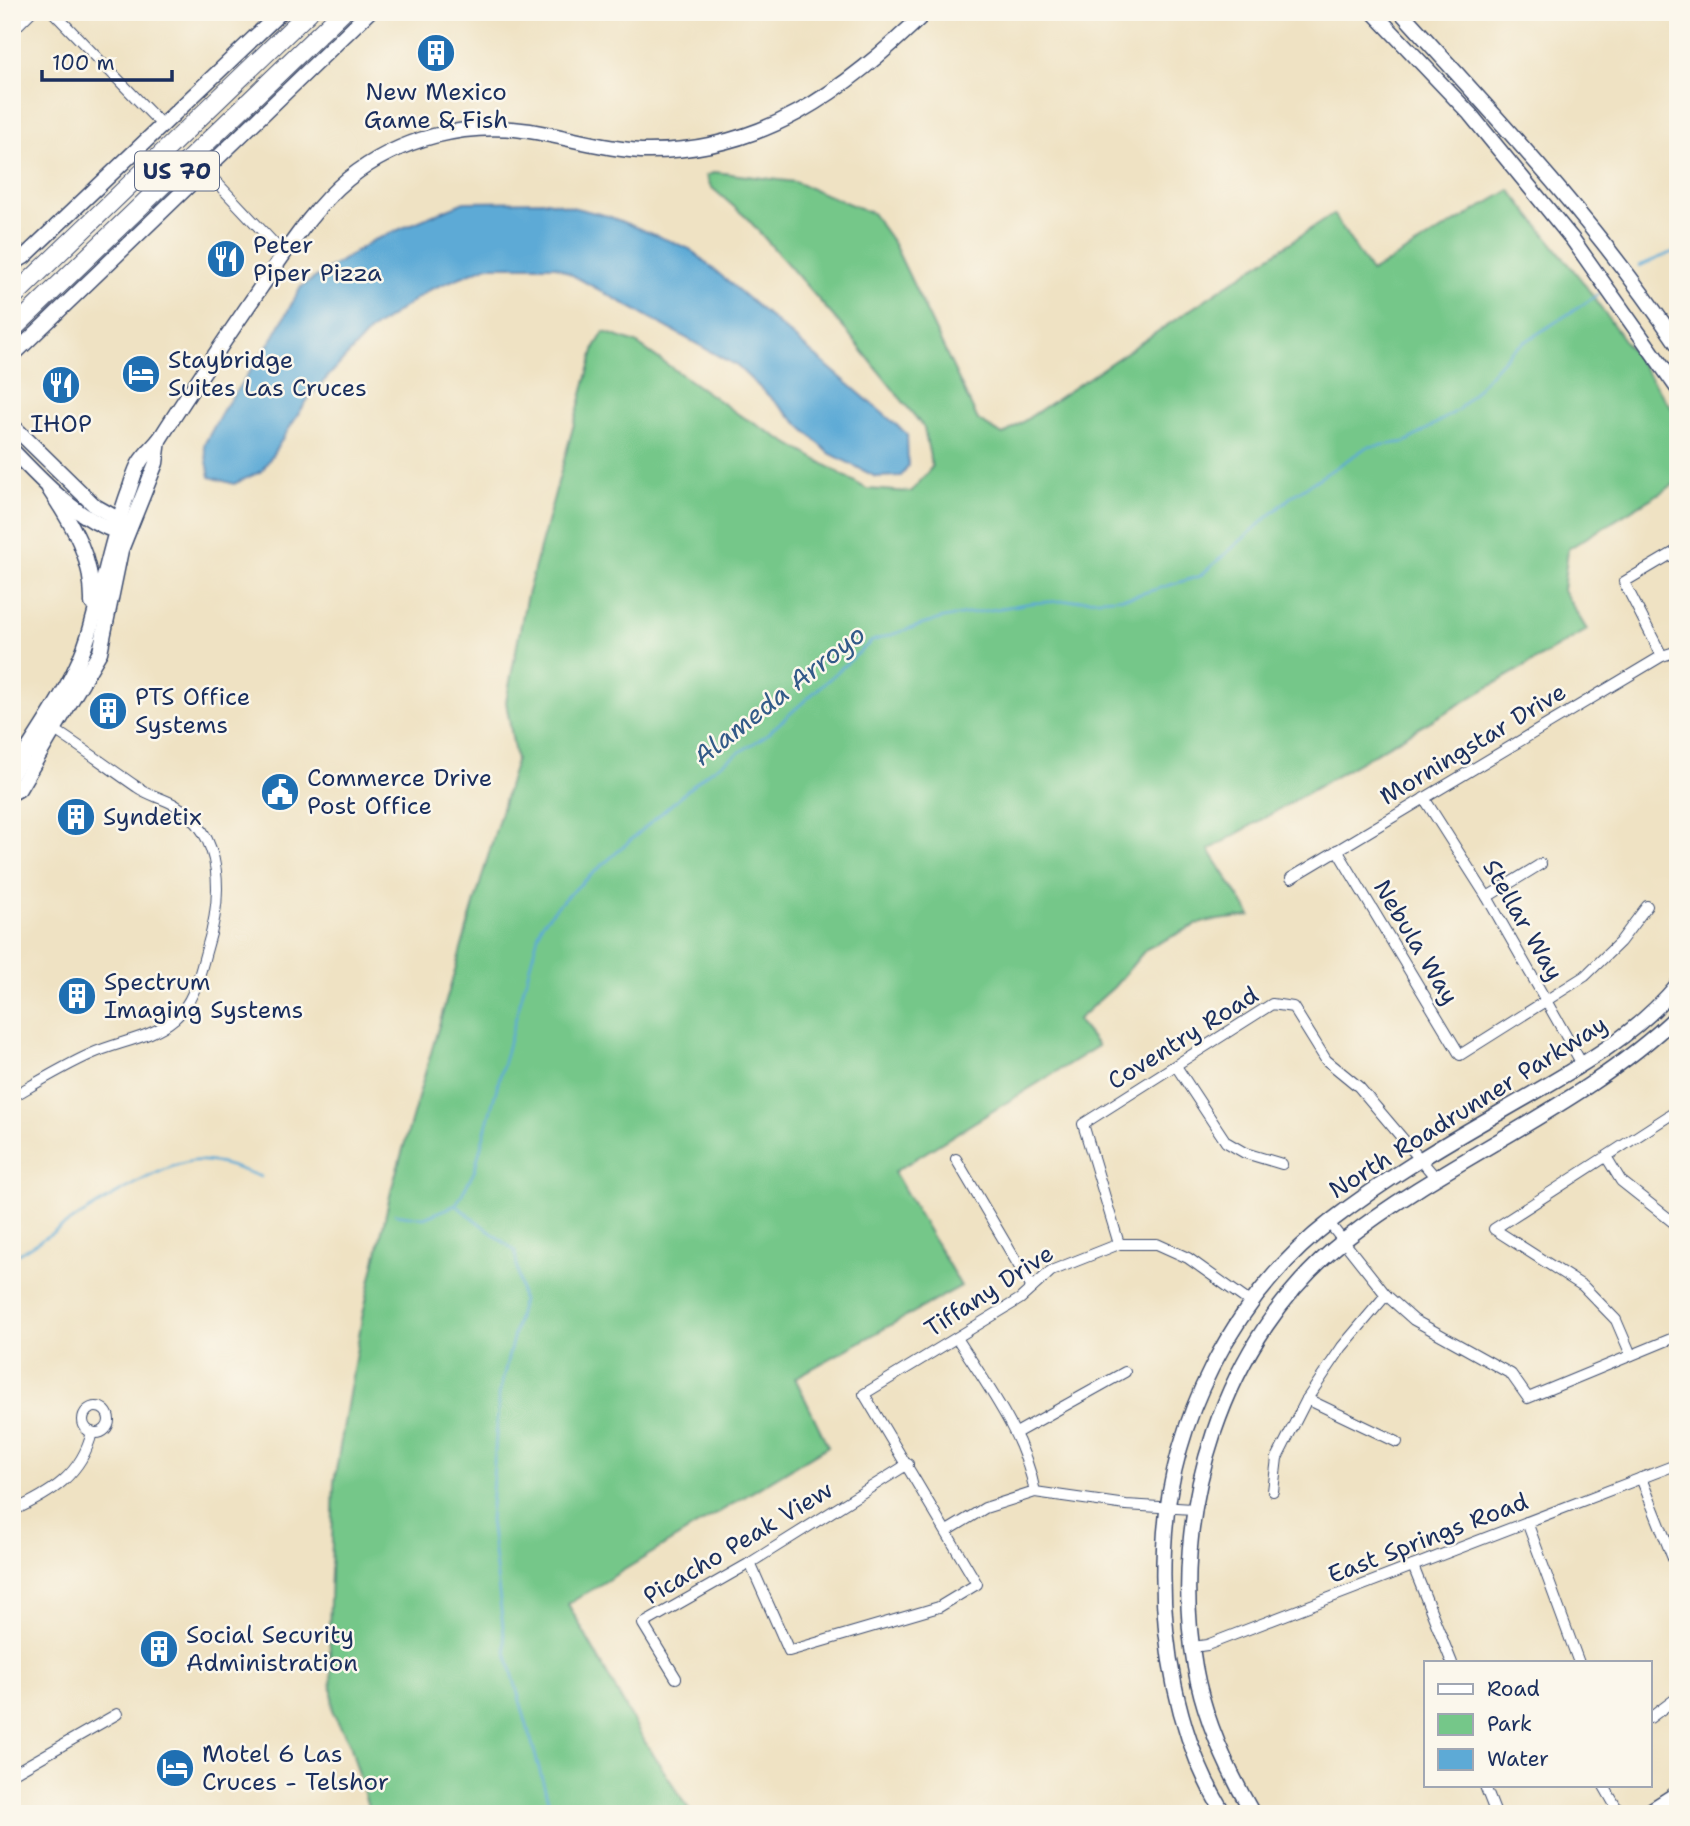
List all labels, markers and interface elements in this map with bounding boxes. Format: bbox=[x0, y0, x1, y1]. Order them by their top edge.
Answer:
building icon: New Mexico Game & Fish bbox=[415, 32, 457, 74]
scale bar bbox=[42, 38, 172, 82]
text: 100 m bbox=[52, 49, 115, 77]
place label: New Mexico Game & Fish bbox=[364, 76, 508, 136]
road number: US 70 bbox=[135, 152, 219, 190]
place label: Peter Piper Pizza bbox=[253, 229, 382, 289]
restaurant icon: Peter Piper Pizza bbox=[205, 238, 247, 280]
place label: Staybridge Suites Las Cruces bbox=[168, 344, 367, 404]
hotel icon: Staybridge Suites Las Cruces bbox=[120, 353, 162, 395]
restaurant icon: IHOP bbox=[40, 364, 82, 406]
place label: IHOP bbox=[30, 408, 92, 440]
water label: Alameda Arroyo bbox=[685, 616, 872, 773]
street label: Morningstar Drive bbox=[1374, 676, 1572, 812]
place label: PTS Office Systems bbox=[135, 681, 250, 741]
building icon: PTS Office Systems bbox=[87, 690, 129, 732]
place label: Commerce Drive Post Office bbox=[307, 762, 492, 822]
public building icon: Commerce Drive Post Office bbox=[259, 771, 301, 813]
building icon: Syndetix bbox=[55, 796, 97, 838]
place label: Syndetix bbox=[103, 801, 202, 833]
street label: Stellar Way bbox=[1475, 853, 1571, 987]
street label: Nebula Way bbox=[1366, 874, 1466, 1010]
place label: Spectrum Imaging Systems bbox=[104, 966, 303, 1026]
building icon: Spectrum Imaging Systems bbox=[56, 975, 98, 1017]
street label: Coventry Road bbox=[1102, 979, 1264, 1097]
street label: North Roadrunner Parkway bbox=[1323, 1008, 1613, 1206]
street label: Tiffany Drive bbox=[918, 1237, 1060, 1345]
street label: Picacho Peak View bbox=[637, 1474, 839, 1612]
street label: East Springs Road bbox=[1323, 1485, 1533, 1591]
place label: Social Security Administration bbox=[186, 1619, 358, 1679]
building icon: Social Security Administration bbox=[138, 1628, 180, 1670]
legend bbox=[1424, 1661, 1652, 1787]
text: Road bbox=[1487, 1675, 1540, 1703]
text: Park bbox=[1487, 1710, 1532, 1738]
place label: Motel 6 Las Cruces - Telshor bbox=[202, 1738, 389, 1798]
text: Water bbox=[1487, 1745, 1549, 1773]
hotel icon: Motel 6 Las Cruces - Telshor bbox=[154, 1747, 196, 1789]

